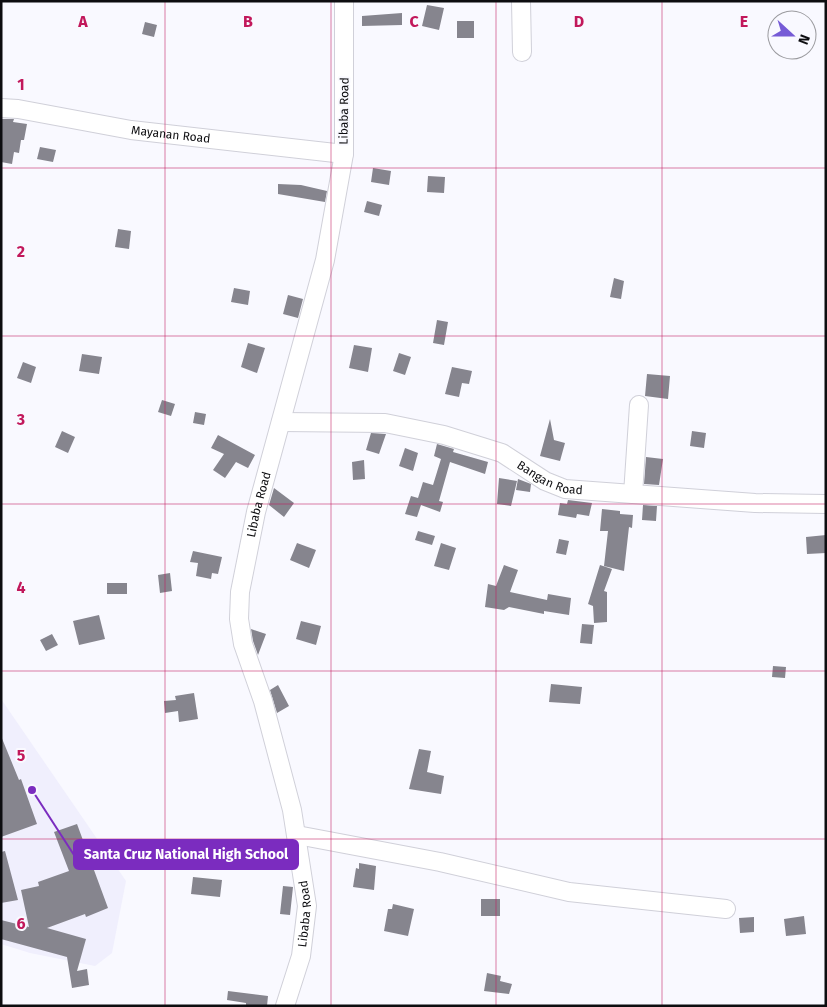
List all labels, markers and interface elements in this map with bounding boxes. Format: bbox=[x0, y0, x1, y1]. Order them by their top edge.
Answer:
north arrow bbox=[767, 10, 817, 60]
text: A bbox=[77, 12, 88, 31]
text: B bbox=[243, 12, 253, 31]
text: C bbox=[409, 12, 419, 31]
text: D bbox=[574, 12, 584, 31]
text: E bbox=[740, 12, 748, 31]
text: N bbox=[794, 32, 813, 47]
text: 1 bbox=[17, 75, 25, 94]
street label: Libaba Road bbox=[336, 77, 352, 145]
street label: Mayanan Road bbox=[131, 123, 211, 146]
text: 2 bbox=[17, 242, 25, 261]
text: 3 bbox=[16, 410, 25, 429]
street label: Bangan Road bbox=[514, 458, 583, 497]
street label: Libaba Road bbox=[244, 470, 274, 539]
text: 4 bbox=[16, 578, 26, 597]
text: 5 bbox=[17, 746, 26, 765]
callout: Santa Cruz National High School bbox=[74, 840, 298, 869]
text: Santa Cruz National High School bbox=[84, 846, 289, 863]
street label: Libaba Road bbox=[295, 879, 314, 948]
text: 6 bbox=[16, 914, 26, 933]

